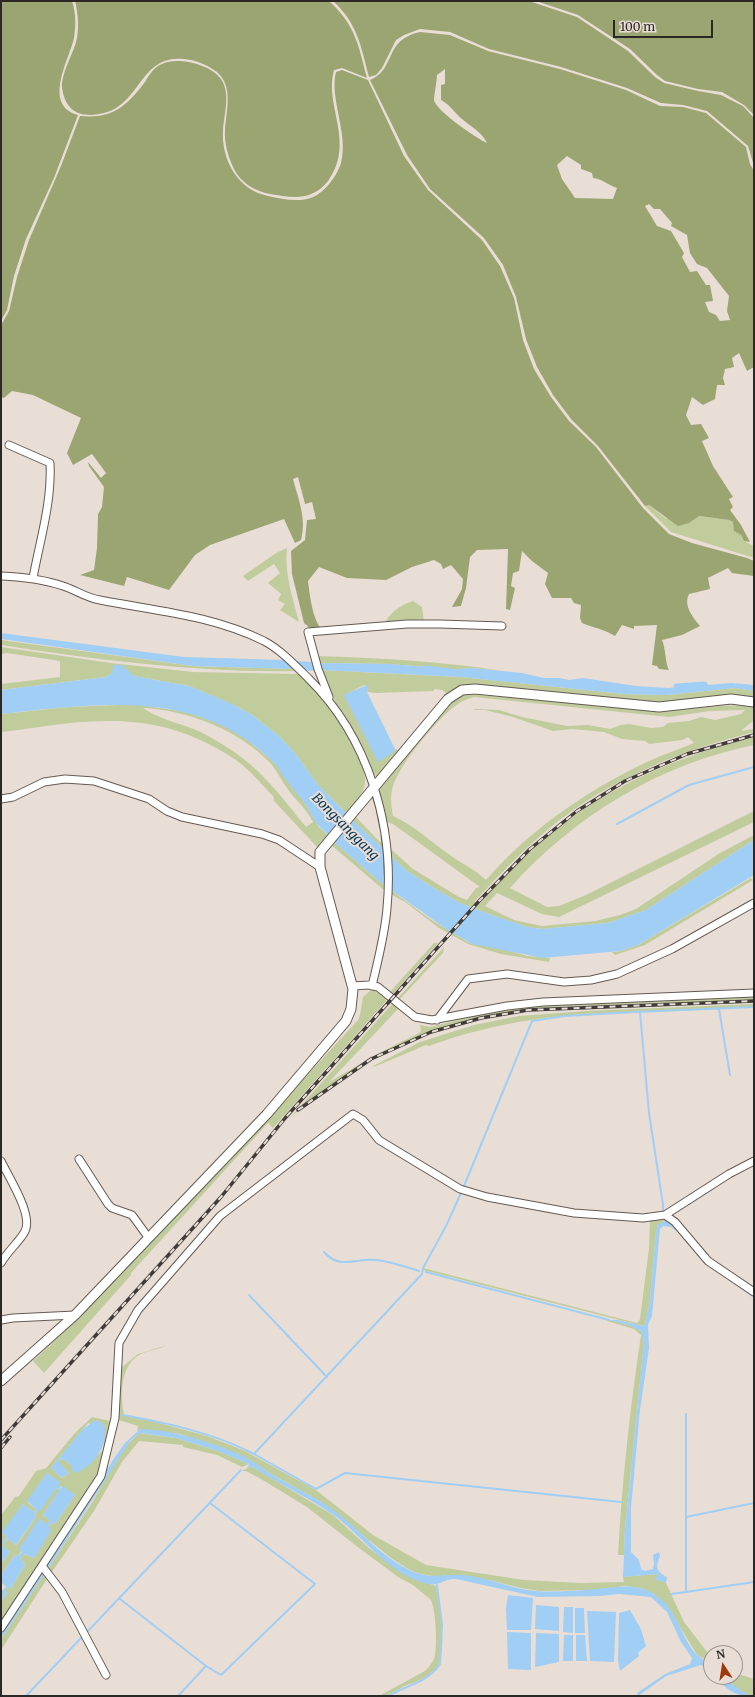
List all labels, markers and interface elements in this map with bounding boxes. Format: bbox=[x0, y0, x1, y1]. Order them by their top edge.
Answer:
scale bar bbox=[615, 12, 715, 38]
text: 100 m bbox=[620, 19, 655, 34]
water label: Bongsanggang bbox=[308, 790, 382, 864]
north arrow bbox=[703, 1645, 743, 1685]
text: N bbox=[715, 1646, 726, 1662]

